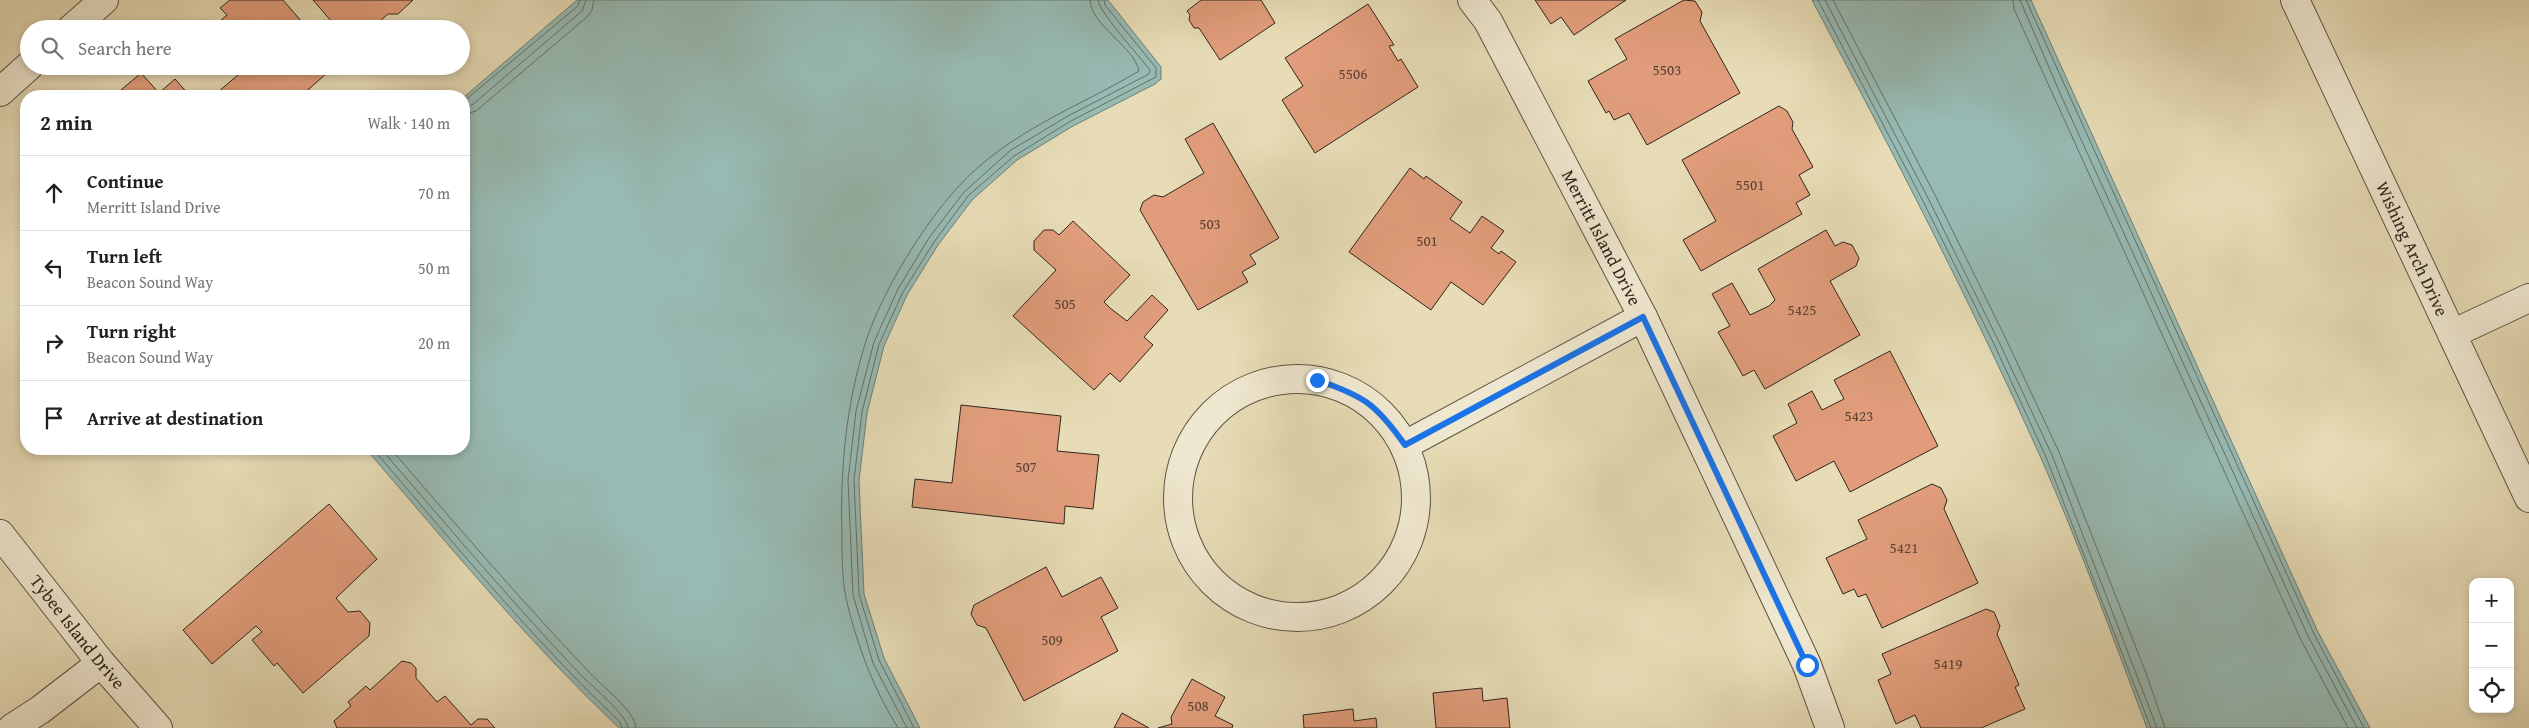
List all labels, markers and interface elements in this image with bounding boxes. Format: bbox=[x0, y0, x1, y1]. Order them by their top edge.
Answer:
search box bbox=[20, 20, 470, 75]
icon: search bbox=[38, 34, 66, 62]
text: Search here bbox=[78, 34, 172, 62]
house number: 5503 bbox=[1653, 59, 1681, 80]
house number: 5506 bbox=[1339, 63, 1367, 84]
text: 2 min bbox=[40, 107, 92, 138]
text: Walk · 140 m bbox=[367, 111, 450, 135]
street label: Merritt Island Drive bbox=[1555, 165, 1649, 310]
text: Continue bbox=[87, 167, 164, 195]
house number: 5501 bbox=[1736, 174, 1764, 195]
street label: Wishing Arch Drive bbox=[2369, 177, 2456, 321]
icon: ahead bbox=[40, 179, 68, 207]
text: 70 m bbox=[418, 181, 450, 205]
text: Merritt Island Drive bbox=[87, 195, 220, 219]
house number: 503 bbox=[1199, 213, 1221, 234]
house number: 501 bbox=[1416, 230, 1438, 251]
text: Turn left bbox=[87, 242, 162, 270]
icon: left bbox=[40, 254, 68, 282]
text: 50 m bbox=[418, 256, 450, 280]
text: Beacon Sound Way bbox=[87, 270, 213, 294]
house number: 505 bbox=[1054, 293, 1076, 314]
house number: 5425 bbox=[1788, 299, 1816, 320]
text: Turn right bbox=[87, 317, 176, 345]
icon: right bbox=[40, 329, 68, 357]
text: 20 m bbox=[418, 331, 450, 355]
text: Beacon Sound Way bbox=[87, 345, 213, 369]
route end bbox=[1306, 369, 1329, 392]
icon: arrive bbox=[40, 404, 68, 432]
text: Arrive at destination bbox=[87, 404, 263, 432]
house number: 5423 bbox=[1845, 405, 1873, 426]
house number: 507 bbox=[1015, 456, 1037, 477]
house number: 5421 bbox=[1890, 537, 1918, 558]
street label: Tybee Island Drive bbox=[24, 569, 132, 695]
map controls bbox=[2469, 578, 2514, 713]
button: + bbox=[2469, 578, 2514, 623]
button: − bbox=[2469, 623, 2514, 668]
house number: 509 bbox=[1041, 629, 1063, 650]
house number: 5419 bbox=[1934, 653, 1962, 674]
route start bbox=[1796, 654, 1819, 677]
button: locate bbox=[2469, 668, 2514, 713]
house number: 508 bbox=[1187, 695, 1209, 716]

